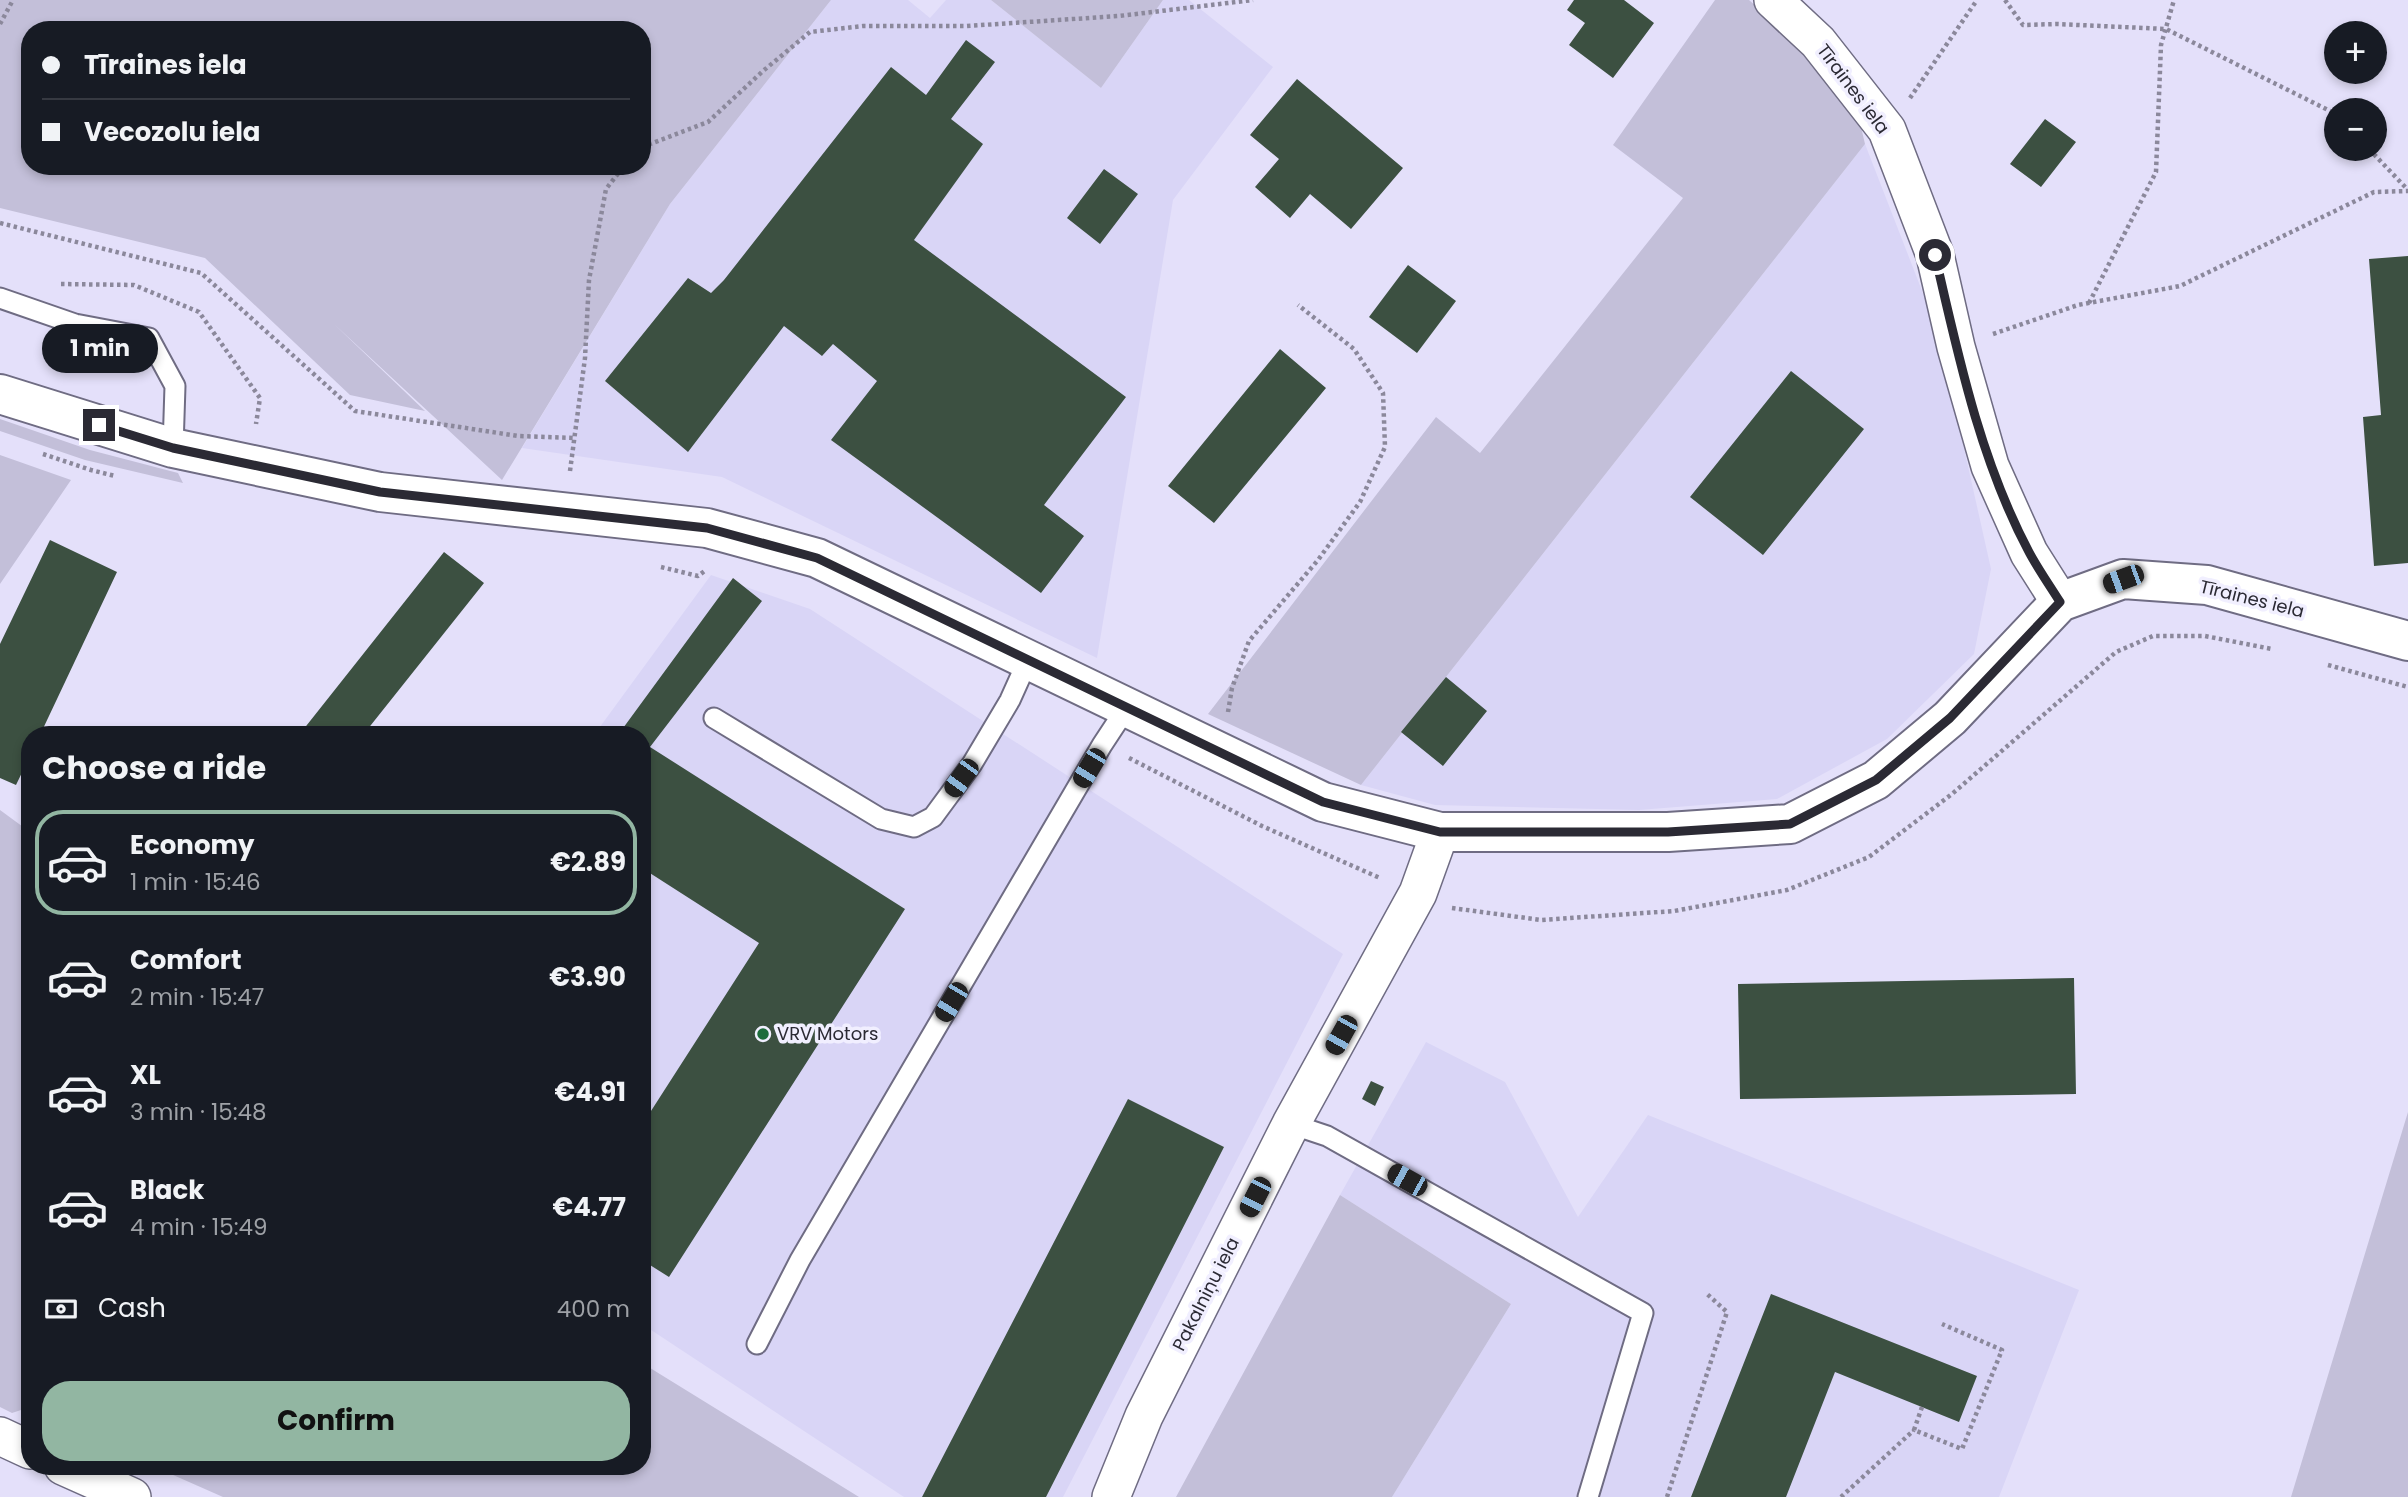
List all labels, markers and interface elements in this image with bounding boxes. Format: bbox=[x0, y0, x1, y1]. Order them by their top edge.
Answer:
map controls bbox=[2324, 21, 2387, 161]
button: + bbox=[2324, 21, 2387, 84]
street label: Tīraines iela bbox=[1811, 39, 1895, 139]
text: Tīraines iela bbox=[84, 47, 247, 83]
button: − bbox=[2324, 98, 2387, 161]
text: Vecozolu iela bbox=[84, 114, 260, 150]
route start bbox=[1919, 239, 1951, 271]
callout: 1 min bbox=[41, 324, 157, 372]
text: 1 min bbox=[70, 332, 130, 364]
route end bbox=[83, 409, 115, 441]
car bbox=[2100, 562, 2147, 596]
street label: Tīraines iela bbox=[2197, 573, 2307, 624]
text: Choose a ride bbox=[42, 745, 266, 790]
car bbox=[1070, 745, 1109, 791]
car bbox=[941, 755, 982, 801]
text: Economy bbox=[130, 827, 254, 863]
icon: car bbox=[46, 831, 109, 894]
text: €2.89 bbox=[550, 844, 626, 880]
text: 1 min · 15:46 bbox=[130, 866, 261, 898]
text: Comfort bbox=[130, 942, 242, 978]
icon: car bbox=[46, 946, 109, 1009]
text: €3.90 bbox=[549, 959, 626, 995]
car bbox=[932, 979, 971, 1025]
text: 2 min · 15:47 bbox=[130, 981, 264, 1013]
car bbox=[1322, 1012, 1361, 1058]
place label: VRV Motors bbox=[777, 1021, 878, 1046]
marker: VRV Motors bbox=[755, 1026, 771, 1042]
text: XL bbox=[130, 1057, 161, 1093]
icon: car bbox=[46, 1061, 109, 1124]
text: €4.91 bbox=[555, 1074, 626, 1110]
text: 3 min · 15:48 bbox=[130, 1096, 267, 1128]
car bbox=[1384, 1161, 1431, 1199]
text: Black bbox=[130, 1172, 204, 1208]
car bbox=[1237, 1174, 1274, 1220]
icon: car bbox=[46, 1176, 109, 1239]
text: €4.77 bbox=[553, 1189, 626, 1225]
text: 4 min · 15:49 bbox=[130, 1211, 268, 1243]
street label: Pakalniņu iela bbox=[1166, 1233, 1245, 1355]
icon: cash bbox=[42, 1290, 80, 1328]
text: Cash bbox=[98, 1290, 166, 1326]
text: 400 m bbox=[557, 1293, 630, 1325]
button: Confirm bbox=[42, 1381, 630, 1461]

